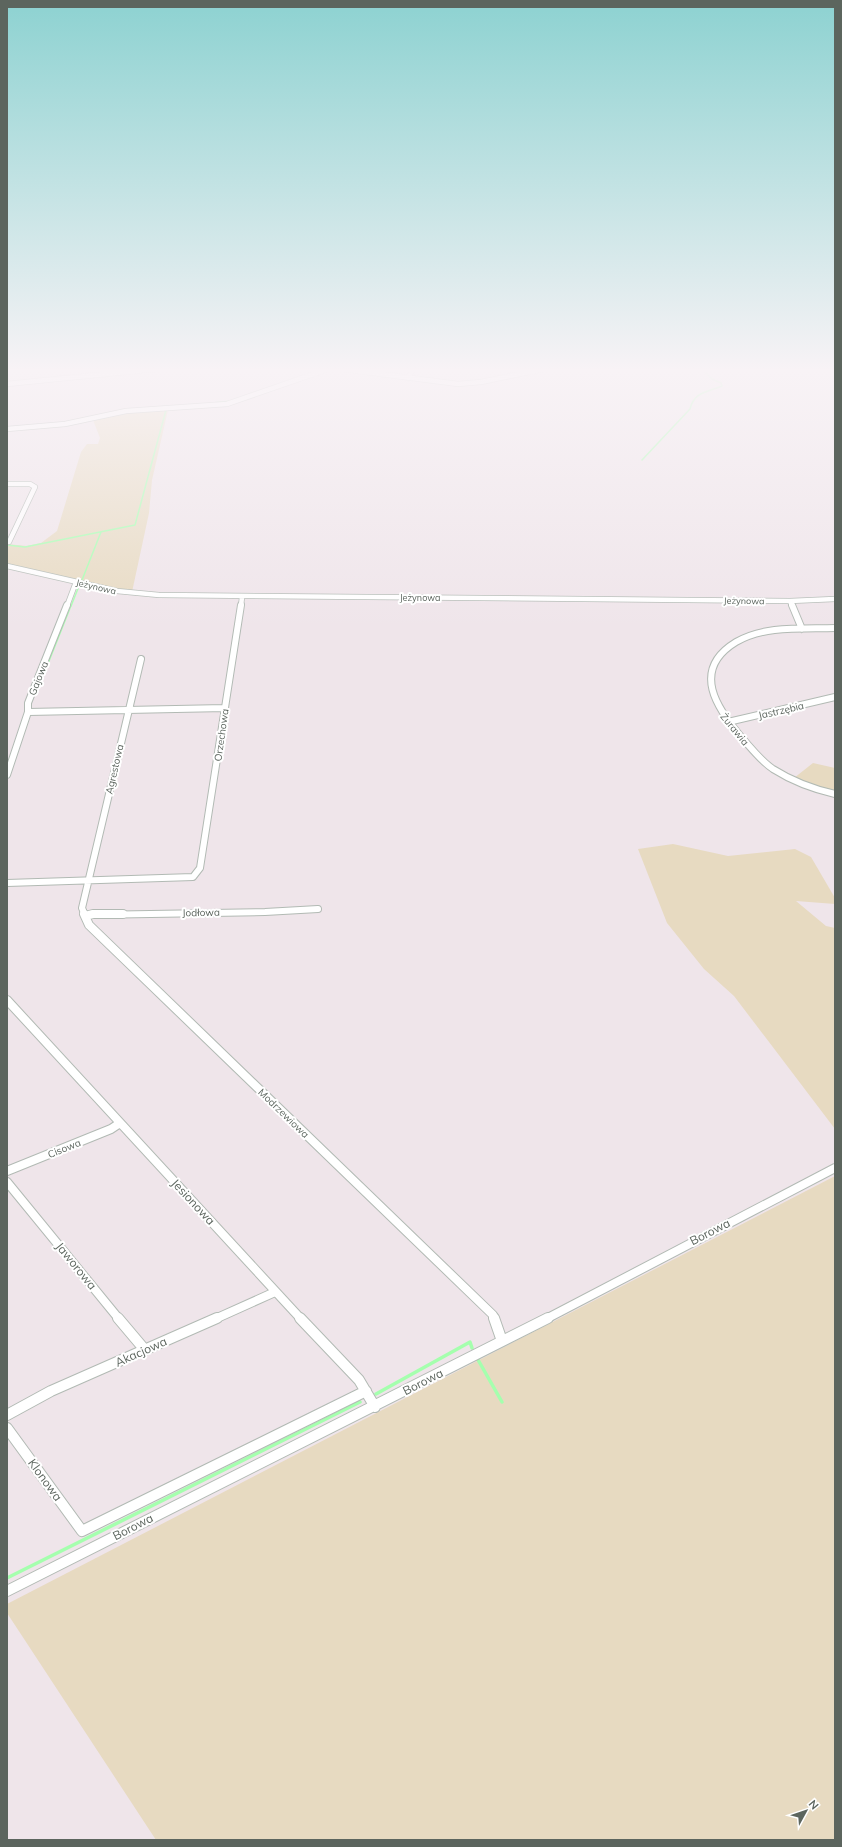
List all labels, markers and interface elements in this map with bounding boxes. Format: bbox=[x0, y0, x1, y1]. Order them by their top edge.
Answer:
street label: Jeżynowa bbox=[75, 577, 117, 597]
street label: Jeżynowa bbox=[400, 592, 440, 604]
street label: Jeżynowa bbox=[724, 595, 764, 607]
street label: Gajowa bbox=[26, 659, 51, 697]
street label: Jastrzębia bbox=[757, 699, 805, 722]
street label: Orzechowa bbox=[211, 708, 232, 762]
street label: Żurawia bbox=[718, 710, 752, 748]
street label: Agrestowa bbox=[102, 743, 127, 795]
street label: Jodłowa bbox=[182, 906, 220, 919]
street label: Modrzewiowa bbox=[256, 1086, 312, 1141]
street label: Cisowa bbox=[46, 1136, 83, 1161]
street label: Jesionowa bbox=[168, 1176, 218, 1228]
street label: Borowa bbox=[687, 1215, 733, 1248]
street label: Jaworowa bbox=[53, 1239, 100, 1292]
street label: Akacjowa bbox=[113, 1333, 169, 1370]
street label: Borowa bbox=[400, 1365, 446, 1398]
street label: Klonowa bbox=[25, 1456, 66, 1504]
street label: Borowa bbox=[110, 1510, 156, 1543]
north arrow bbox=[786, 1791, 826, 1831]
text: N bbox=[806, 1797, 822, 1812]

